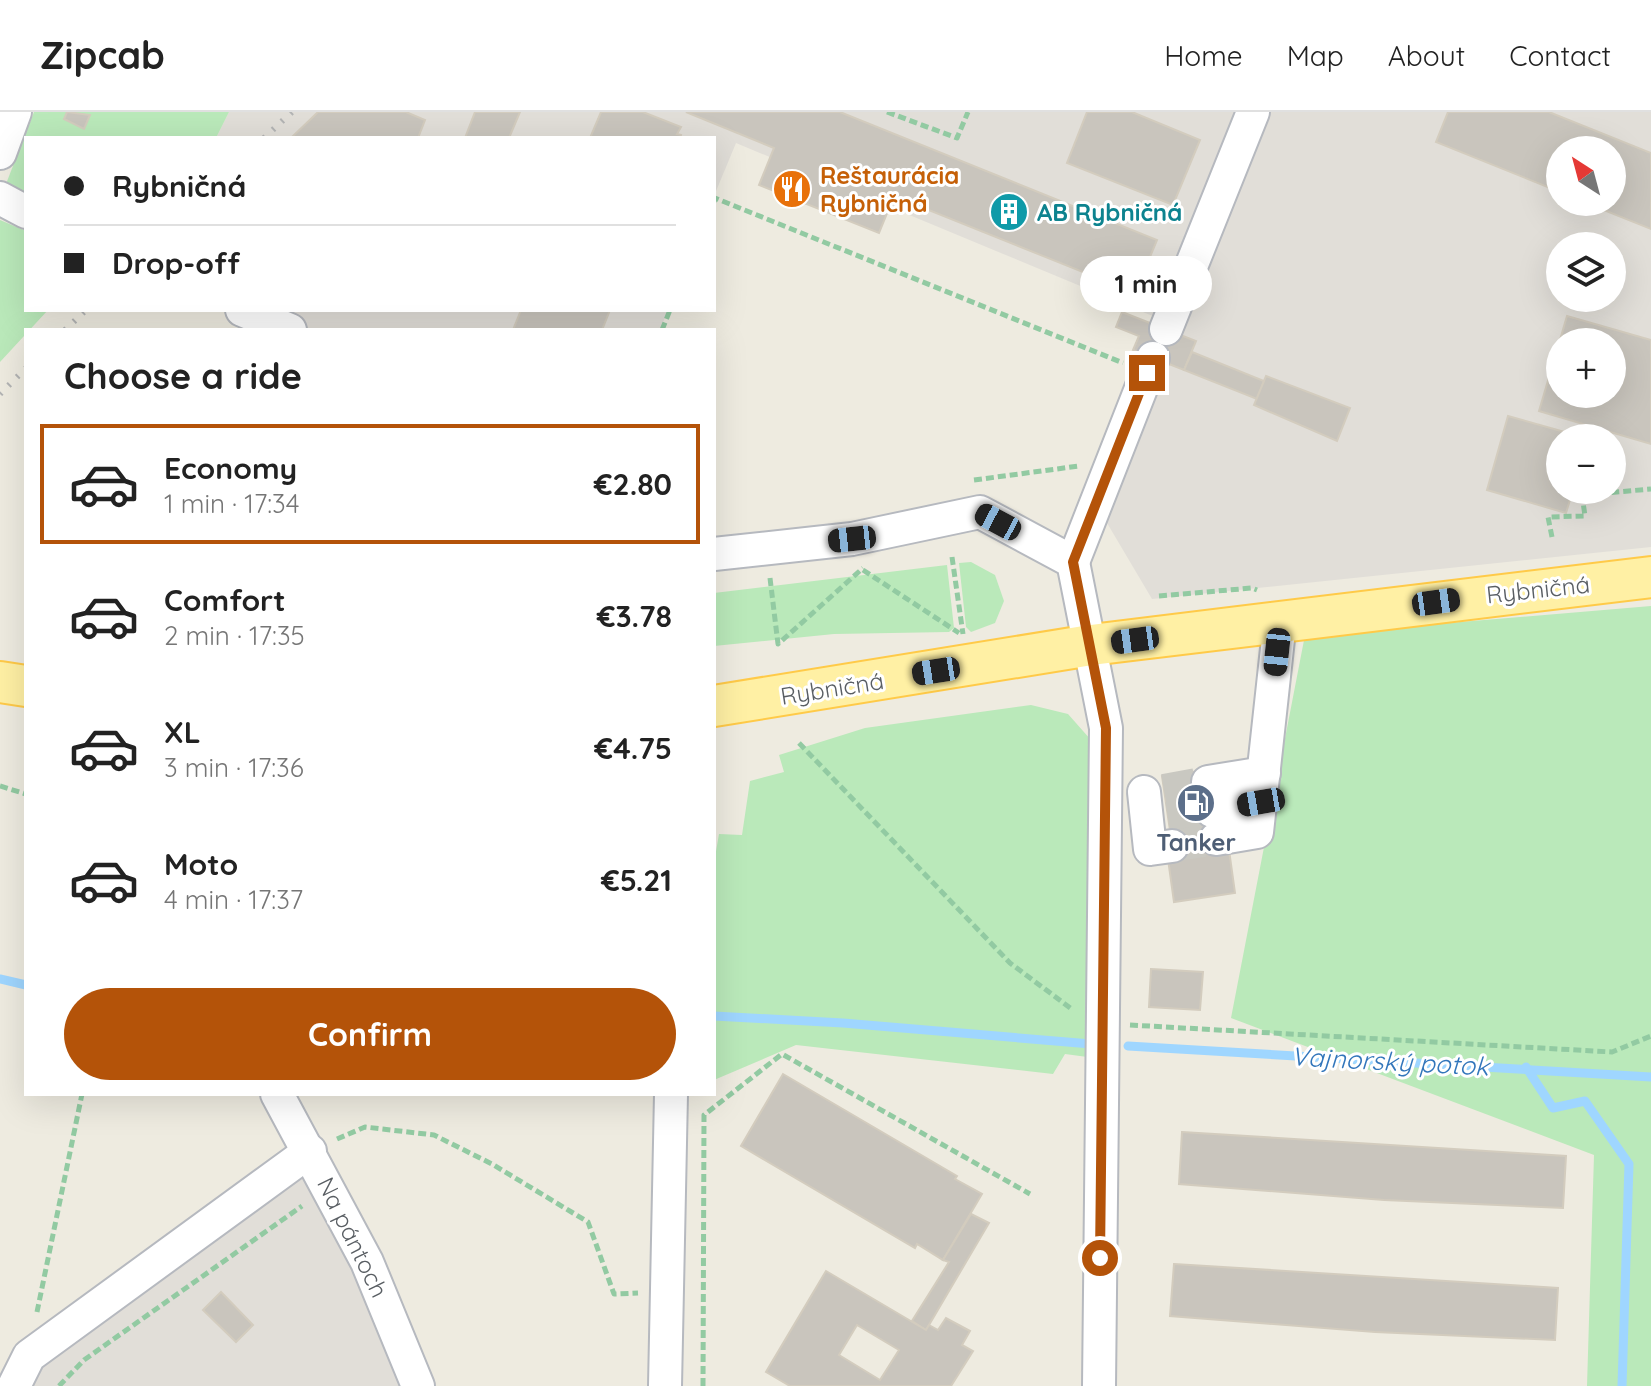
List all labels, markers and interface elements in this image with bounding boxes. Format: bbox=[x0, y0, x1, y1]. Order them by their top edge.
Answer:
text: Zipcab bbox=[40, 31, 165, 79]
text: Home bbox=[1164, 38, 1243, 73]
text: Map bbox=[1287, 38, 1344, 73]
text: About bbox=[1388, 38, 1465, 73]
text: Contact bbox=[1509, 38, 1611, 73]
north arrow bbox=[1546, 136, 1626, 216]
map controls bbox=[1546, 136, 1626, 504]
place label: Reštaurácia Rybničná bbox=[820, 160, 959, 218]
text: Rybničná bbox=[112, 167, 246, 205]
restaurant icon: Reštaurácia Rybničná bbox=[771, 168, 813, 210]
building icon: AB Rybničná bbox=[988, 191, 1030, 233]
place label: AB Rybničná bbox=[1037, 197, 1182, 227]
button: layers bbox=[1546, 232, 1626, 312]
text: Drop-off bbox=[112, 244, 240, 282]
callout: 1 min bbox=[1081, 257, 1213, 313]
text: 1 min bbox=[1115, 267, 1178, 300]
button: + bbox=[1546, 328, 1626, 408]
text: Choose a ride bbox=[64, 353, 302, 398]
route end bbox=[1129, 355, 1165, 391]
button: − bbox=[1546, 424, 1626, 504]
icon: car bbox=[68, 448, 140, 520]
text: Economy bbox=[164, 449, 297, 487]
text: €2.80 bbox=[594, 465, 672, 503]
text: 1 min · 17:34 bbox=[164, 487, 299, 520]
car bbox=[971, 500, 1025, 544]
car bbox=[827, 525, 877, 553]
street label: Rybničná bbox=[1485, 569, 1591, 609]
icon: car bbox=[68, 580, 140, 652]
text: Comfort bbox=[164, 581, 285, 619]
car bbox=[1411, 587, 1461, 617]
text: €3.78 bbox=[597, 597, 672, 635]
text: 2 min · 17:35 bbox=[164, 619, 305, 652]
car bbox=[1110, 625, 1160, 655]
car bbox=[1263, 627, 1291, 677]
car bbox=[910, 655, 962, 687]
street label: Rybničná bbox=[778, 665, 886, 711]
icon: car bbox=[68, 712, 140, 784]
text: XL bbox=[164, 713, 201, 751]
text: €4.75 bbox=[594, 729, 672, 767]
text: 3 min · 17:36 bbox=[164, 751, 304, 784]
fuel station icon: Tanker bbox=[1175, 782, 1217, 824]
car bbox=[1235, 786, 1287, 818]
place label: Tanker bbox=[1156, 827, 1236, 857]
icon: car bbox=[68, 844, 140, 916]
text: Moto bbox=[164, 845, 238, 883]
text: €5.21 bbox=[601, 861, 672, 899]
text: 4 min · 17:37 bbox=[164, 883, 303, 916]
button: Confirm bbox=[64, 988, 676, 1080]
water label: Vajnorský potok bbox=[1290, 1039, 1492, 1083]
street label: Na pántoch bbox=[311, 1172, 395, 1302]
route start bbox=[1082, 1240, 1118, 1276]

